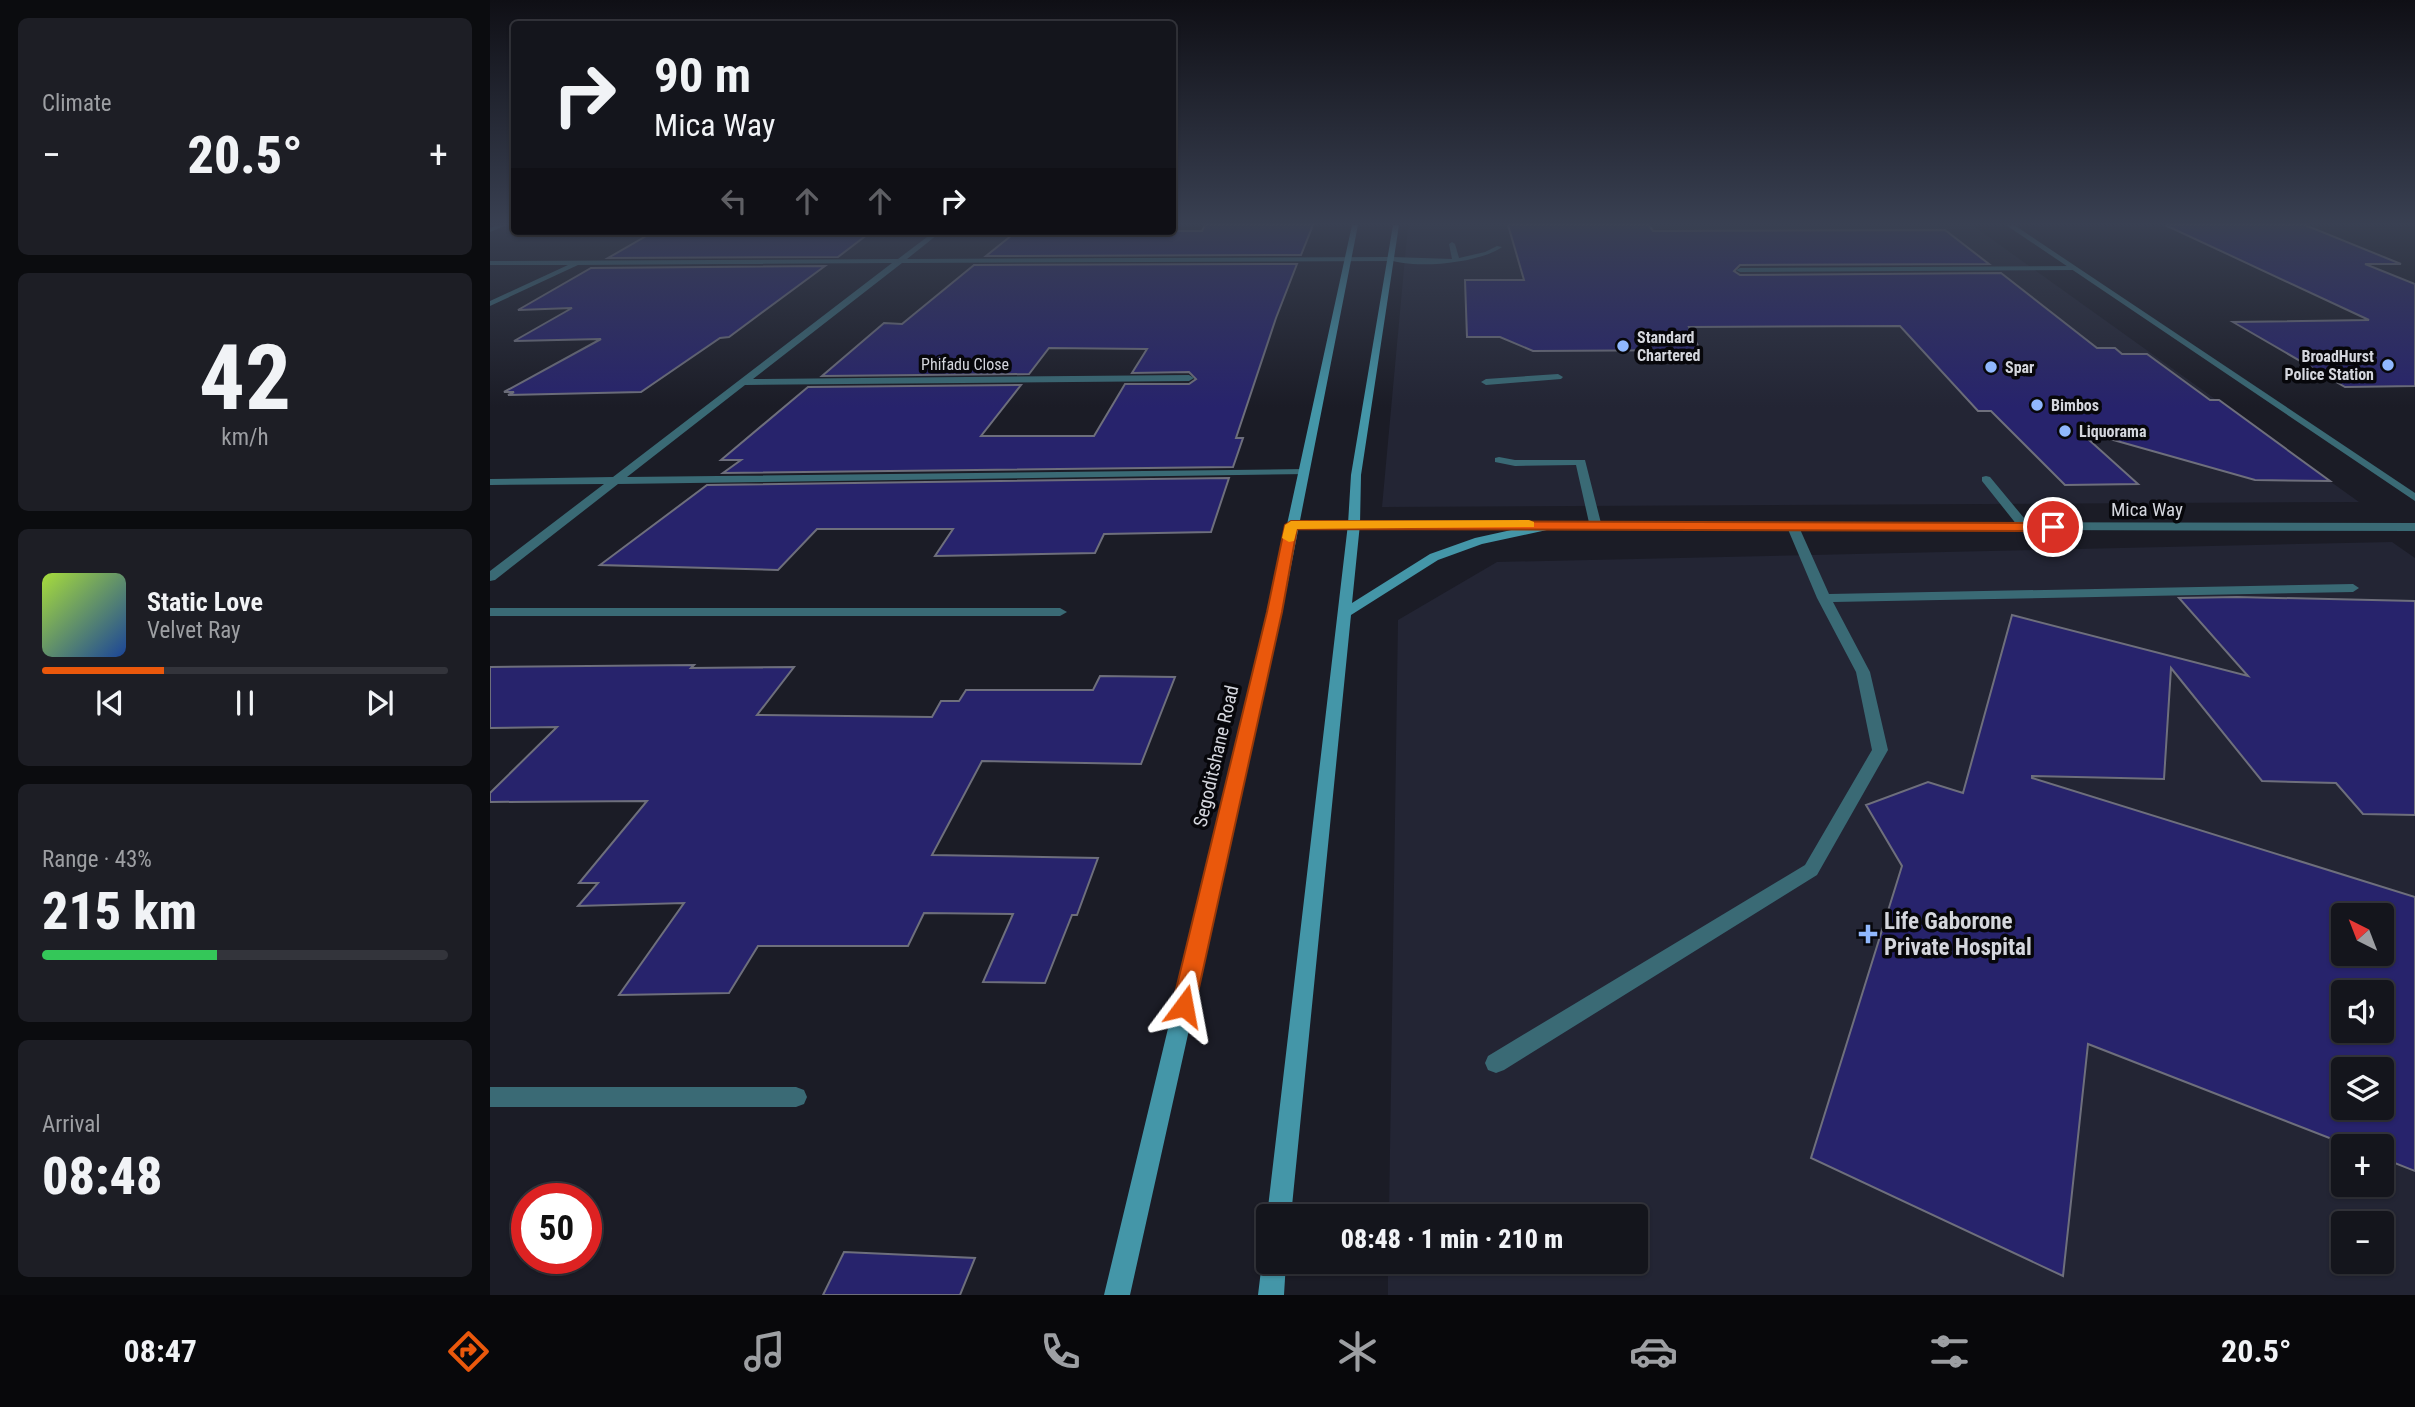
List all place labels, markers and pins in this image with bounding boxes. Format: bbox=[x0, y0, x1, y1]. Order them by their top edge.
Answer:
place label: Standard Chartered bbox=[1637, 328, 1701, 365]
marker: Standard Chartered bbox=[1615, 338, 1631, 354]
place label: BroadHurst Police Station bbox=[2284, 347, 2374, 384]
marker: BroadHurst Police Station bbox=[2380, 357, 2396, 373]
place label: Spar bbox=[2005, 358, 2034, 377]
marker: Spar bbox=[1983, 359, 1999, 375]
place label: Bimbos bbox=[2051, 396, 2099, 415]
marker: Bimbos bbox=[2029, 397, 2045, 413]
place label: Liquorama bbox=[2079, 422, 2147, 441]
marker: Liquorama bbox=[2057, 423, 2073, 439]
pin bbox=[2023, 497, 2083, 557]
place label: Life Gaborone Private Hospital bbox=[1884, 908, 2032, 961]
marker: Life Gaborone Private Hospital bbox=[1858, 924, 1878, 944]

